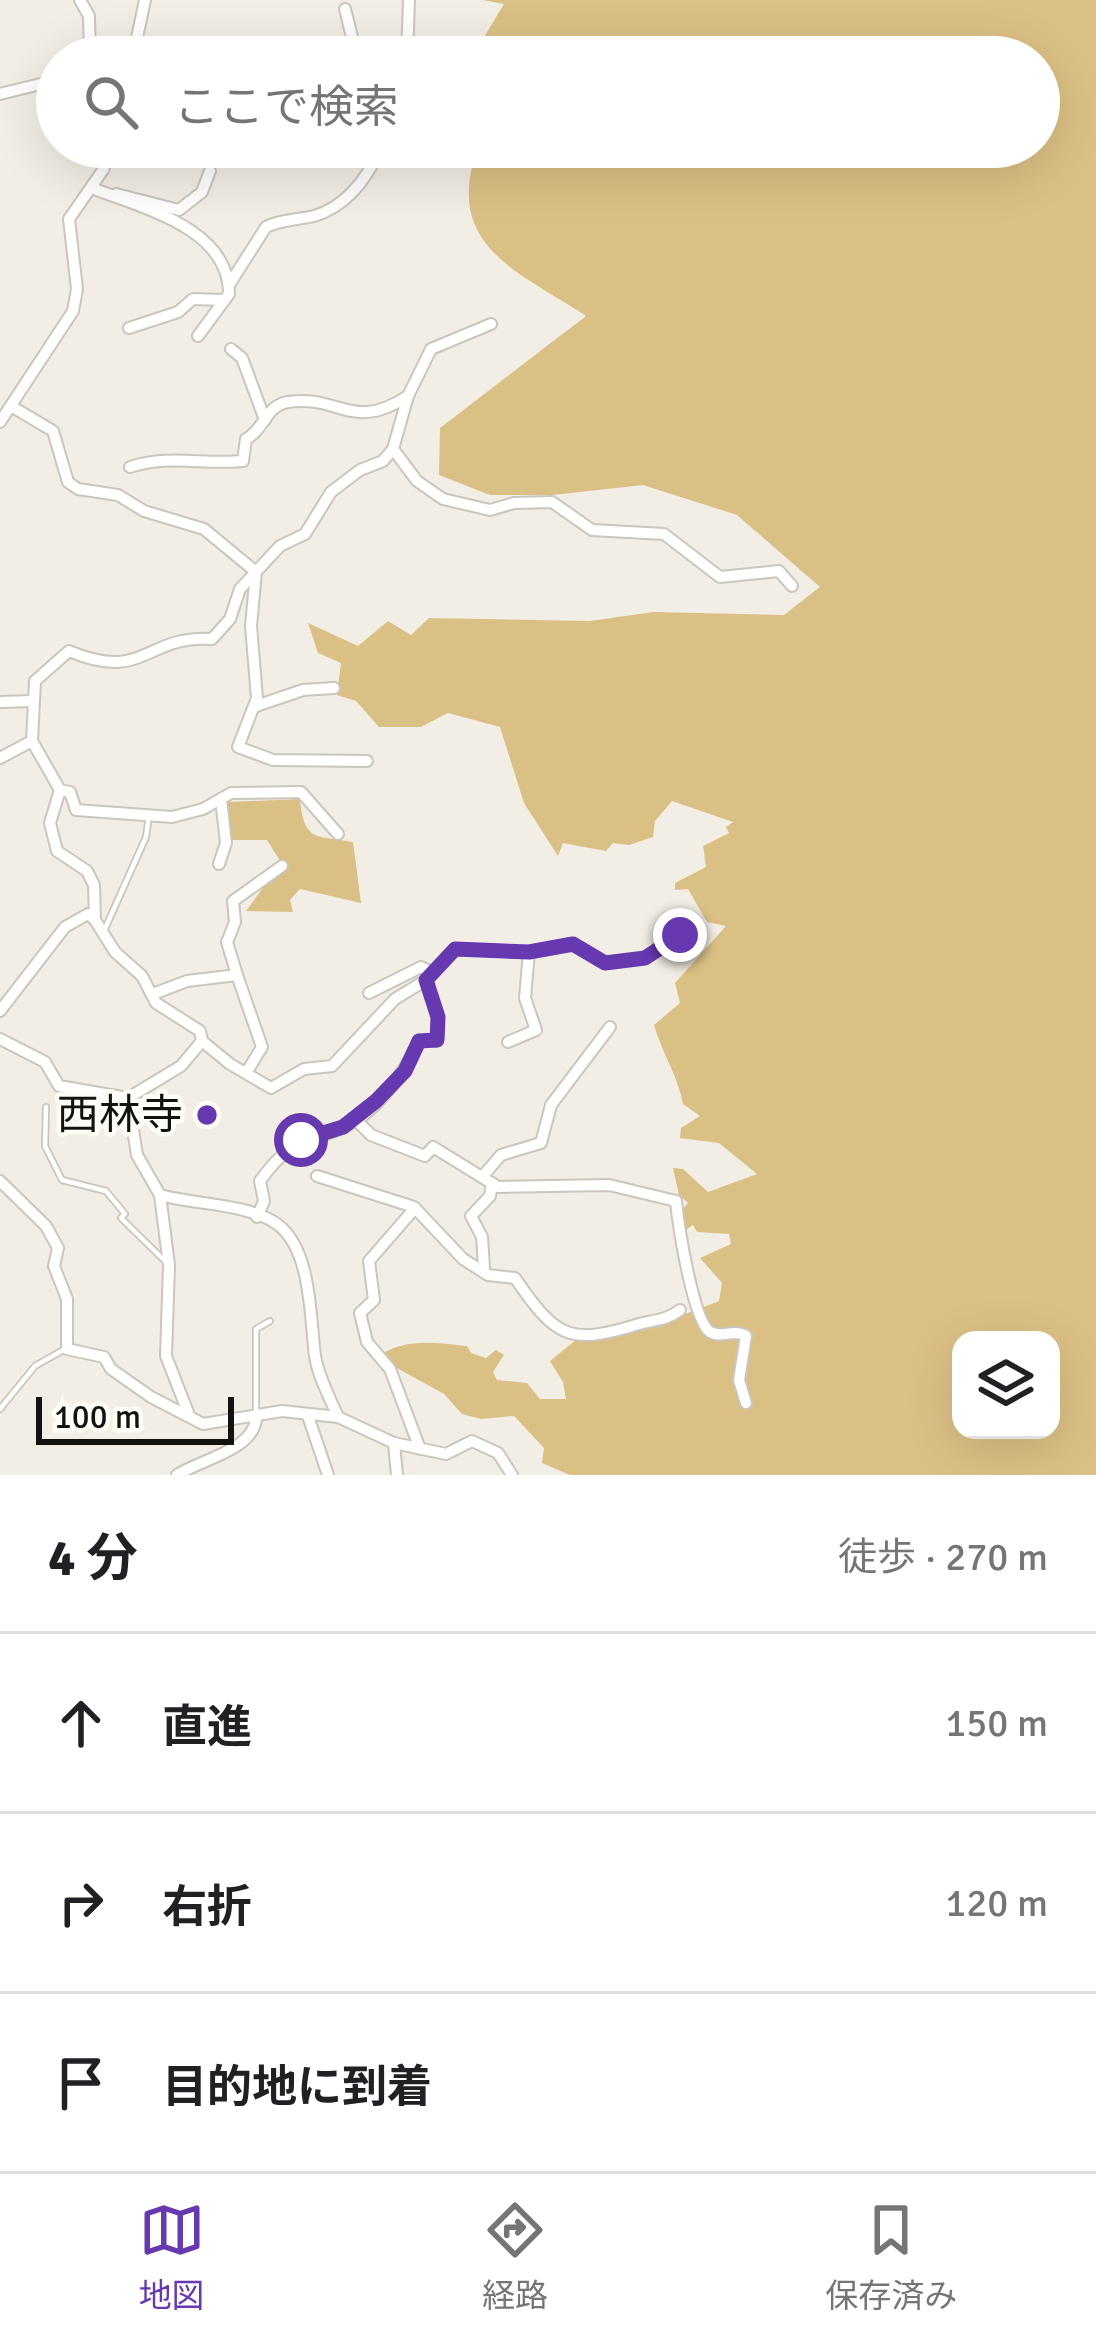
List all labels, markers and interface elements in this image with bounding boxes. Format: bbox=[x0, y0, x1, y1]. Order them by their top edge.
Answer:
search box bbox=[36, 36, 1060, 168]
icon: search bbox=[78, 69, 144, 135]
text: ここで検索 bbox=[174, 80, 399, 135]
route end bbox=[653, 908, 707, 962]
place label: 西林寺 bbox=[57, 1090, 183, 1141]
marker: 西林寺 bbox=[194, 1102, 220, 1128]
route start bbox=[274, 1113, 328, 1167]
map controls bbox=[952, 1331, 1060, 1439]
button: layers bbox=[952, 1331, 1060, 1439]
scale bar bbox=[36, 1391, 234, 1444]
text: 100 m bbox=[54, 1397, 141, 1438]
text: 4 分 bbox=[48, 1527, 138, 1590]
text: 徒歩 · 270 m bbox=[838, 1533, 1048, 1581]
icon: ahead bbox=[48, 1690, 114, 1756]
text: 150 m bbox=[945, 1699, 1048, 1747]
text: 直進 bbox=[162, 1700, 252, 1755]
icon: right bbox=[48, 1870, 114, 1936]
text: 120 m bbox=[945, 1879, 1048, 1927]
text: 右折 bbox=[162, 1880, 252, 1935]
icon: arrive bbox=[48, 2050, 114, 2116]
text: 目的地に到着 bbox=[162, 2060, 432, 2115]
tab: 地図 bbox=[139, 2197, 205, 2317]
tab: 経路 bbox=[482, 2197, 548, 2317]
tab: 保存済み bbox=[825, 2197, 957, 2317]

